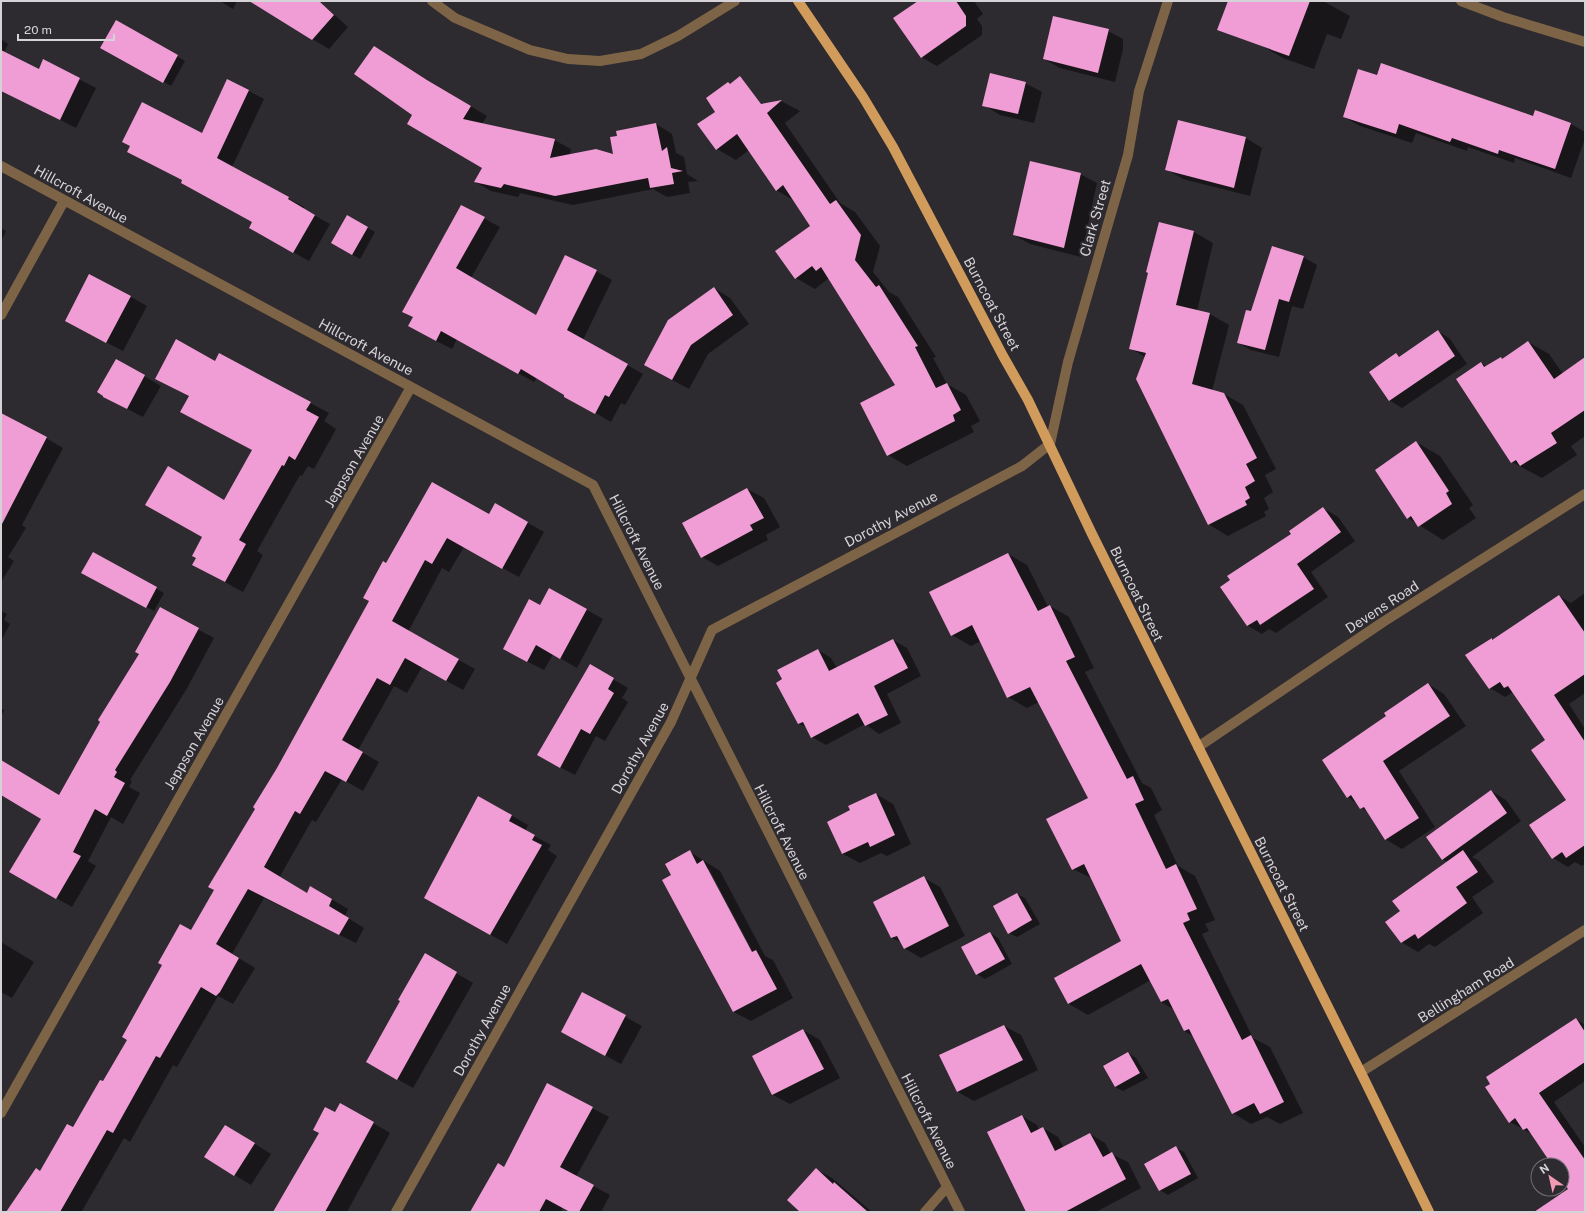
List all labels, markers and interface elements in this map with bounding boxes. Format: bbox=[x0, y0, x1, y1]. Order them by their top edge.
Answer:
scale bar bbox=[18, 16, 114, 42]
text: 20 m bbox=[24, 23, 52, 37]
street label: Hillcroft Avenue bbox=[31, 162, 131, 226]
street label: Clark Street bbox=[1076, 178, 1114, 258]
street label: Burncoat Street bbox=[961, 254, 1023, 354]
street label: Hillcroft Avenue bbox=[316, 315, 416, 379]
street label: Jeppson Avenue bbox=[321, 412, 387, 510]
street label: Dorothy Avenue bbox=[842, 488, 940, 550]
street label: Hillcroft Avenue bbox=[606, 492, 668, 592]
street label: Burncoat Street bbox=[1107, 544, 1167, 644]
street label: Devens Road bbox=[1342, 577, 1422, 637]
street label: Jeppson Avenue bbox=[161, 694, 227, 792]
street label: Dorothy Avenue bbox=[608, 699, 672, 797]
street label: Hillcroft Avenue bbox=[751, 782, 813, 882]
street label: Burncoat Street bbox=[1251, 834, 1313, 934]
street label: Bellingham Road bbox=[1415, 954, 1517, 1026]
street label: Dorothy Avenue bbox=[450, 981, 514, 1079]
street label: Hillcroft Avenue bbox=[898, 1071, 960, 1171]
north arrow bbox=[1530, 1157, 1570, 1197]
text: N bbox=[1537, 1161, 1551, 1176]

